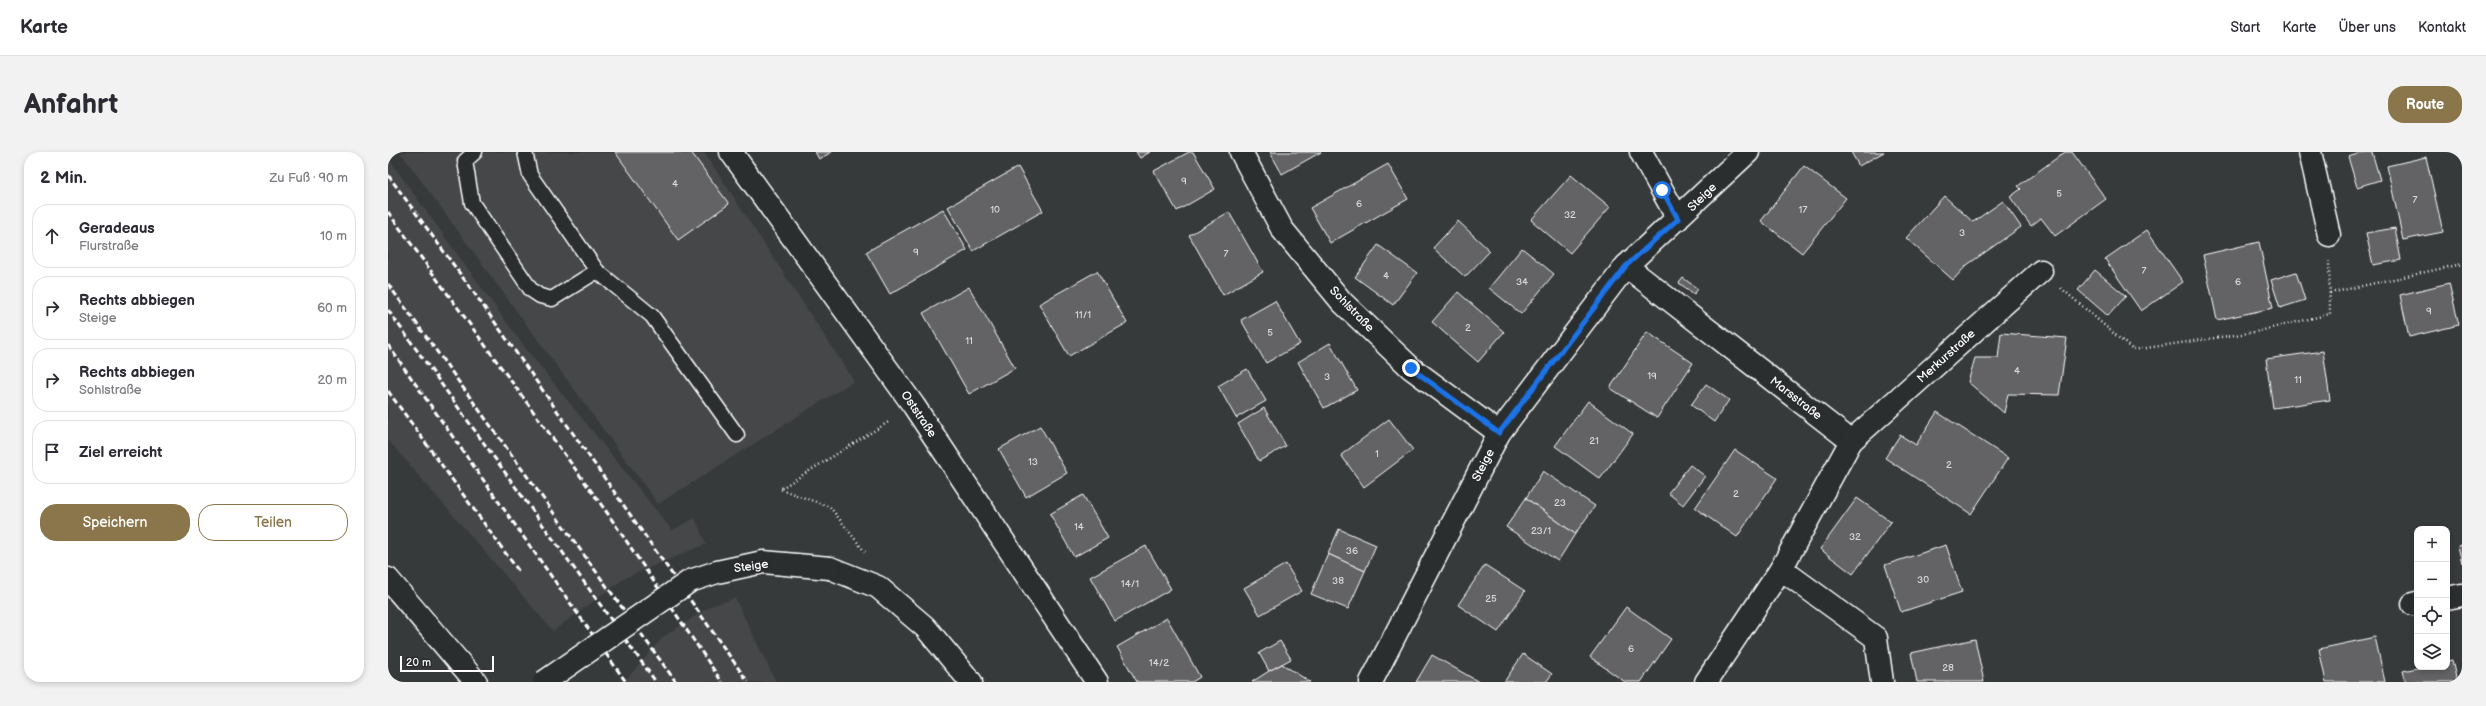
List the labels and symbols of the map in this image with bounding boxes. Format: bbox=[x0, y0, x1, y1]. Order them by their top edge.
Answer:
house number: 9 bbox=[1181, 175, 1187, 187]
house number: 4 bbox=[672, 178, 678, 190]
street label: Steige bbox=[1685, 180, 1720, 215]
route start bbox=[1653, 181, 1671, 199]
house number: 5 bbox=[2056, 188, 2062, 200]
house number: 7 bbox=[2413, 194, 2418, 206]
house number: 6 bbox=[1356, 198, 1362, 210]
house number: 10 bbox=[990, 204, 1000, 216]
house number: 17 bbox=[1799, 204, 1807, 216]
house number: 32 bbox=[1564, 209, 1576, 221]
house number: 3 bbox=[1959, 227, 1965, 239]
house number: 9 bbox=[913, 246, 919, 258]
house number: 7 bbox=[1224, 248, 1229, 260]
house number: 7 bbox=[2142, 265, 2147, 277]
house number: 4 bbox=[1383, 270, 1389, 282]
house number: 34 bbox=[1516, 276, 1528, 288]
house number: 6 bbox=[2235, 276, 2241, 288]
street label: Sohlstraße bbox=[1326, 283, 1377, 335]
house number: 9 bbox=[2426, 305, 2432, 317]
house number: 11/1 bbox=[1075, 309, 1091, 321]
house number: 2 bbox=[1465, 322, 1471, 334]
street label: Merkurstraße bbox=[1914, 326, 1978, 386]
house number: 5 bbox=[1267, 327, 1273, 339]
house number: 11 bbox=[965, 335, 973, 347]
route end bbox=[1402, 359, 1420, 377]
house number: 4 bbox=[2014, 365, 2020, 377]
house number: 19 bbox=[1647, 370, 1657, 382]
house number: 3 bbox=[1324, 371, 1330, 383]
street label: Marsstraße bbox=[1767, 373, 1825, 423]
house number: 11 bbox=[2294, 374, 2302, 386]
street label: Oststraße bbox=[898, 388, 940, 440]
house number: 21 bbox=[1589, 435, 1599, 447]
street label: Steige bbox=[1469, 446, 1498, 484]
house number: 1 bbox=[1375, 448, 1379, 460]
house number: 13 bbox=[1028, 456, 1038, 468]
house number: 2 bbox=[1946, 459, 1952, 471]
house number: 2 bbox=[1733, 488, 1739, 500]
house number: 23 bbox=[1554, 497, 1566, 509]
house number: 14 bbox=[1074, 521, 1084, 533]
house number: 23/1 bbox=[1531, 525, 1551, 537]
house number: 32 bbox=[1849, 531, 1861, 543]
house number: 36 bbox=[1346, 545, 1358, 557]
street label: Steige bbox=[733, 557, 769, 576]
house number: 30 bbox=[1917, 574, 1929, 586]
house number: 38 bbox=[1332, 575, 1344, 587]
house number: 14/1 bbox=[1121, 578, 1139, 590]
house number: 25 bbox=[1485, 593, 1497, 605]
house number: 6 bbox=[1628, 643, 1634, 655]
scale bar bbox=[400, 654, 494, 673]
house number: 14/2 bbox=[1149, 657, 1169, 669]
house number: 28 bbox=[1942, 662, 1954, 674]

